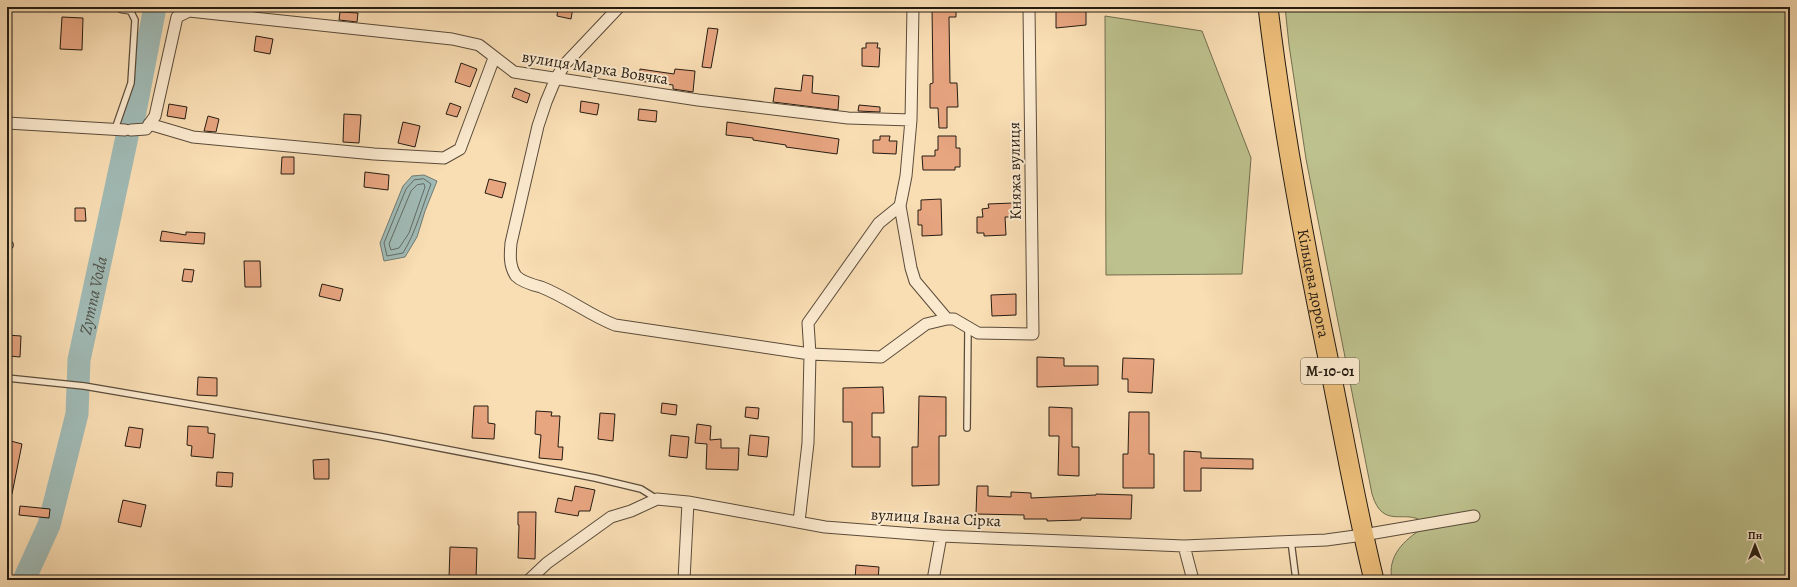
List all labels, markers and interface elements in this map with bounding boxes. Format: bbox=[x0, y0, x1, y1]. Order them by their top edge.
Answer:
street label: вулиця Марка Вовчка bbox=[520, 46, 670, 91]
street label: Княжа вулиця bbox=[1003, 121, 1027, 220]
street label: Кільцева дорога bbox=[1292, 227, 1335, 340]
water label: Zymna Voda bbox=[73, 254, 112, 337]
road number: М-10-01 bbox=[1301, 358, 1359, 384]
street label: вулиця Івана Сірка bbox=[870, 504, 1002, 532]
north arrow bbox=[1735, 525, 1775, 565]
text: Пн bbox=[1748, 528, 1763, 543]

